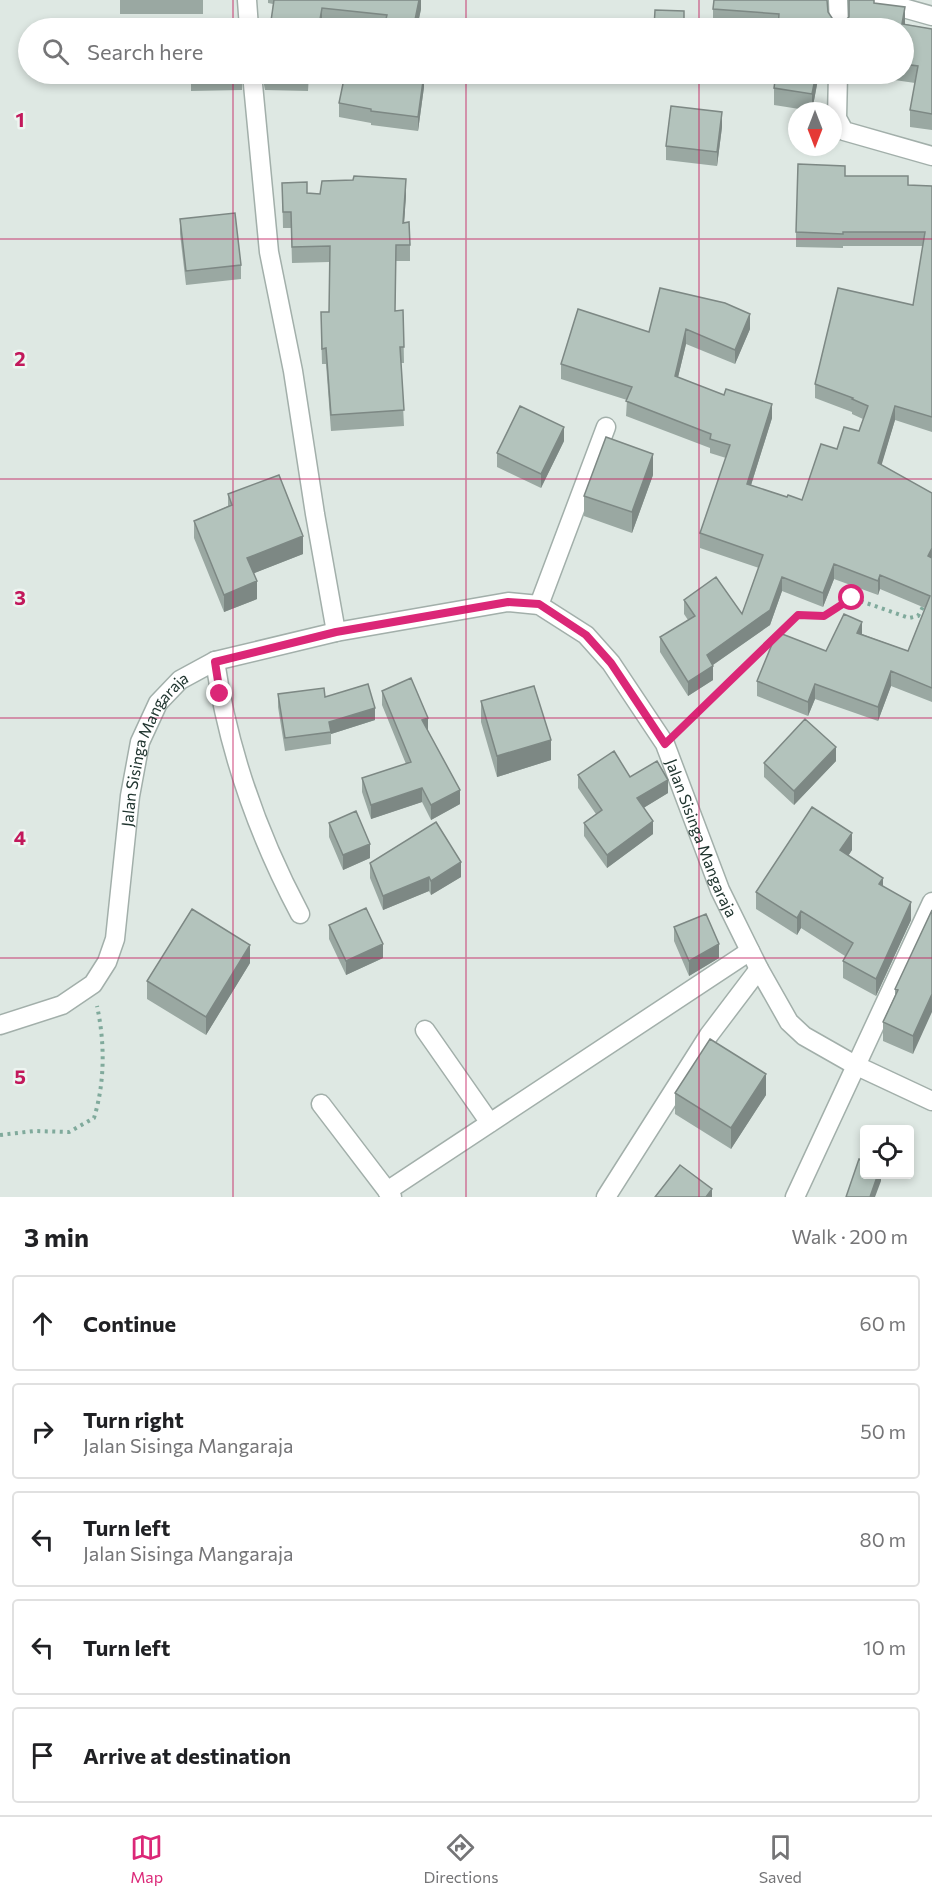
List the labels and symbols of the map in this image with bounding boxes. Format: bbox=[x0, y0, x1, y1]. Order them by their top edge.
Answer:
north arrow bbox=[788, 102, 842, 156]
text: 1 bbox=[15, 107, 25, 131]
text: 2 bbox=[14, 346, 26, 370]
route start bbox=[838, 584, 864, 610]
text: 3 bbox=[14, 585, 26, 609]
street label: Jalan Sisinga Mangaraja bbox=[117, 667, 191, 828]
route end bbox=[206, 680, 232, 706]
street label: Jalan Sisinga Mangaraja bbox=[662, 756, 742, 920]
text: 4 bbox=[14, 825, 26, 849]
text: 5 bbox=[14, 1064, 26, 1088]

